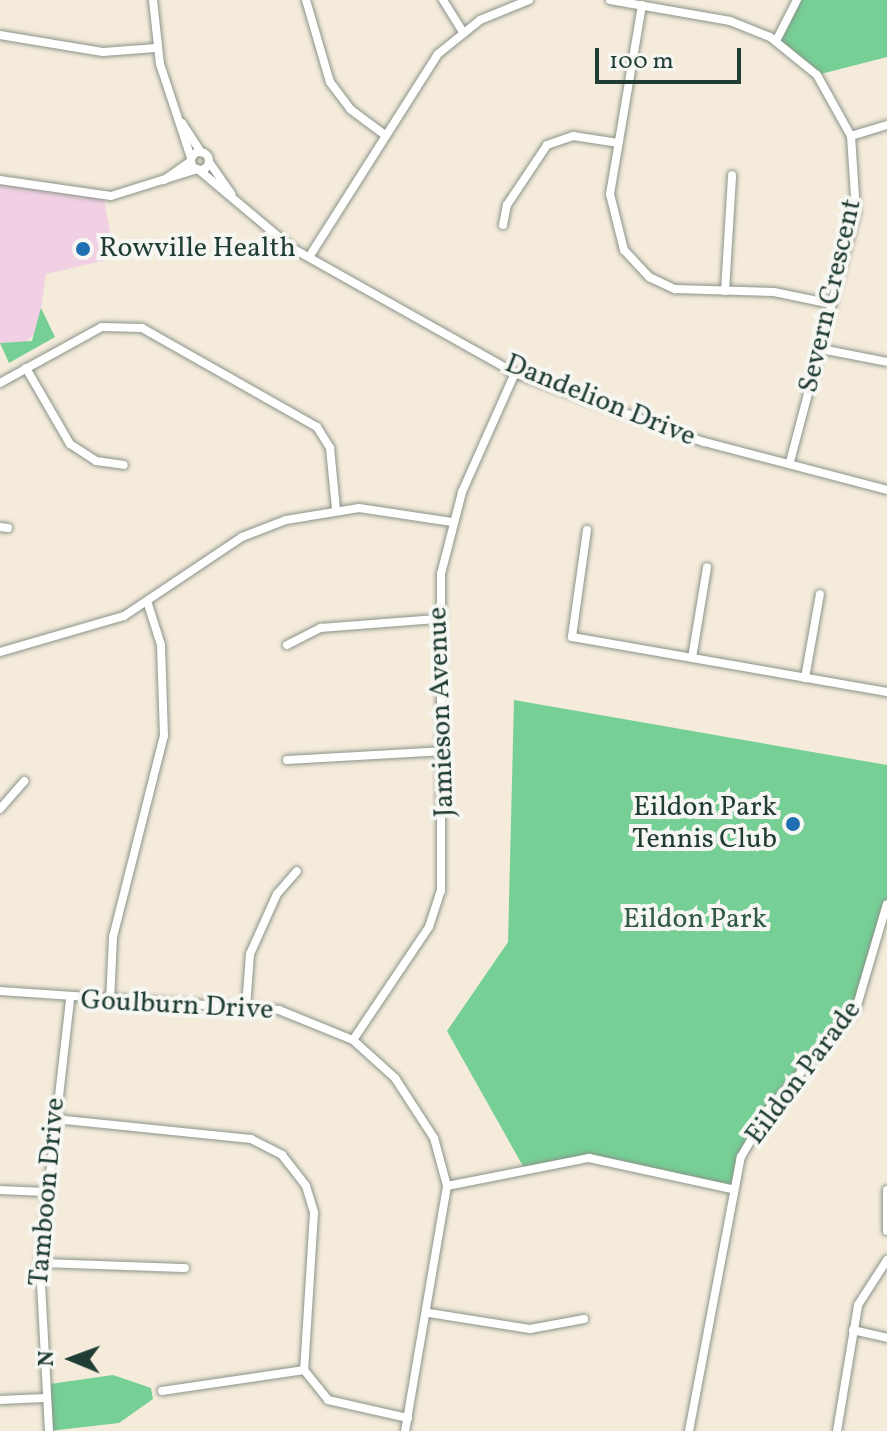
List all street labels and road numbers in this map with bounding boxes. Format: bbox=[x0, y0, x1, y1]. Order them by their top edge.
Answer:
street label: Severn Crescent bbox=[792, 196, 870, 396]
street label: Dandelion Drive bbox=[500, 347, 700, 455]
street label: Jamieson Avenue bbox=[422, 606, 462, 818]
street label: Goulburn Drive bbox=[80, 984, 274, 1028]
street label: Eildon Parade bbox=[739, 994, 869, 1152]
street label: Tamboon Drive bbox=[23, 1096, 73, 1288]

